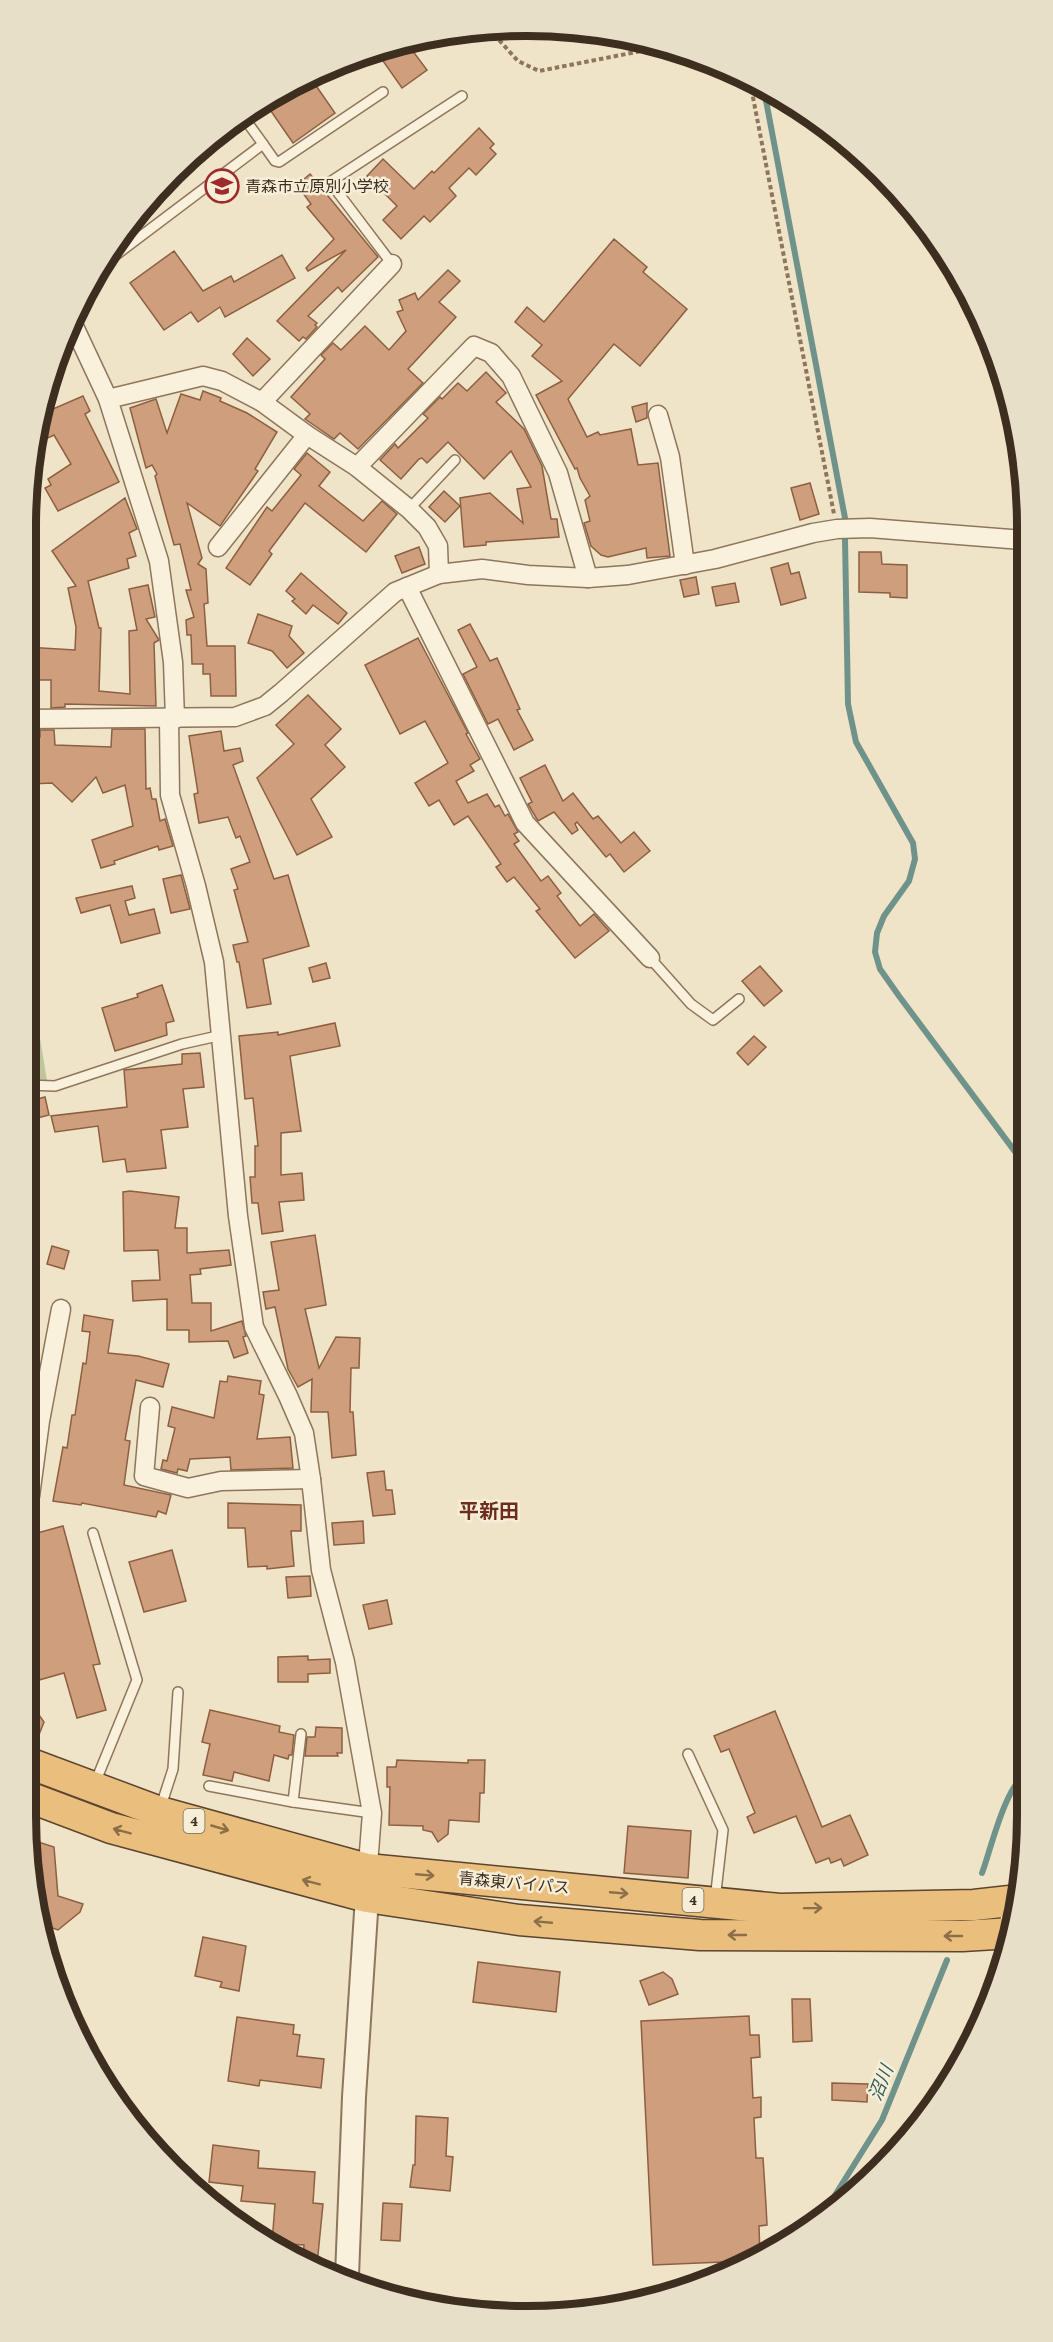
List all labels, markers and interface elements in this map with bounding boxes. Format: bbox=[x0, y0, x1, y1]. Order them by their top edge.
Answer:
school or university icon: 青森市立原別小学校 bbox=[204, 168, 240, 204]
place label: 青森市立原別小学校 bbox=[245, 178, 389, 195]
district label: 平新田 bbox=[459, 1500, 519, 1522]
road number: 4 bbox=[184, 1809, 204, 1833]
one-way arrow bbox=[210, 1823, 229, 1834]
one-way arrow bbox=[113, 1825, 132, 1836]
one-way arrow bbox=[415, 1870, 434, 1881]
street label: 青森東バイパス bbox=[458, 1870, 570, 1896]
one-way arrow bbox=[302, 1876, 321, 1887]
one-way arrow bbox=[609, 1888, 629, 1899]
road number: 4 bbox=[682, 1888, 704, 1912]
one-way arrow bbox=[803, 1902, 823, 1914]
one-way arrow bbox=[534, 1916, 553, 1927]
one-way arrow bbox=[728, 1929, 748, 1941]
one-way arrow bbox=[944, 1930, 964, 1942]
water label: 沼川 bbox=[865, 2061, 898, 2103]

